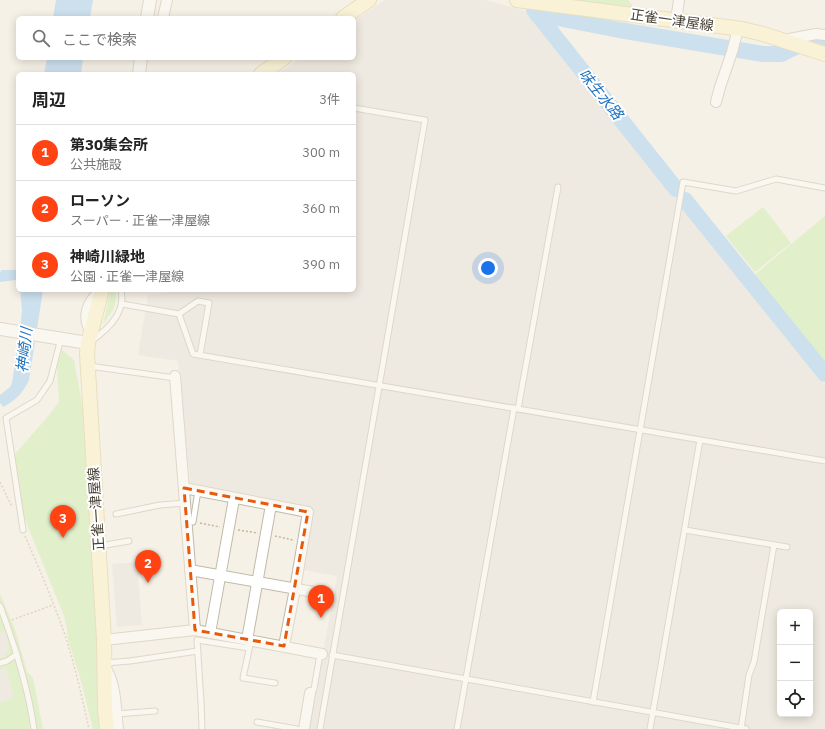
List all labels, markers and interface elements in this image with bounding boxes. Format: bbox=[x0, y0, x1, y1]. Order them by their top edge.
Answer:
street label: 正雀一津屋線 bbox=[629, 5, 715, 35]
search box bbox=[16, 16, 356, 60]
icon: search bbox=[30, 27, 52, 49]
text: ここで検索 bbox=[62, 30, 137, 49]
water label: 味生水路 bbox=[575, 65, 629, 125]
text: 周辺 bbox=[32, 89, 66, 111]
text: 3件 bbox=[319, 91, 340, 108]
text: 第30集会所 bbox=[70, 135, 148, 154]
text: 1 bbox=[41, 144, 49, 161]
text: 300 m bbox=[302, 144, 340, 161]
text: 公共施設 bbox=[70, 156, 122, 173]
text: ローソン bbox=[70, 191, 130, 210]
text: 2 bbox=[41, 200, 49, 217]
text: 360 m bbox=[302, 200, 340, 217]
text: スーパー · 正雀一津屋線 bbox=[70, 212, 210, 229]
text: 神崎川緑地 bbox=[70, 247, 145, 266]
text: 3 bbox=[41, 256, 49, 273]
text: 390 m bbox=[302, 256, 340, 273]
your location bbox=[478, 258, 498, 278]
text: 公園 · 正雀一津屋線 bbox=[70, 268, 184, 285]
water label: 神崎川 bbox=[12, 325, 36, 373]
street label: 正雀一津屋線 bbox=[84, 466, 108, 552]
pin: 3 bbox=[50, 505, 76, 538]
pin: 2 bbox=[135, 550, 161, 583]
pin: 1 bbox=[308, 585, 334, 618]
map controls bbox=[777, 609, 813, 717]
button: + bbox=[777, 609, 813, 645]
button: − bbox=[777, 645, 813, 681]
button: locate bbox=[777, 681, 813, 717]

